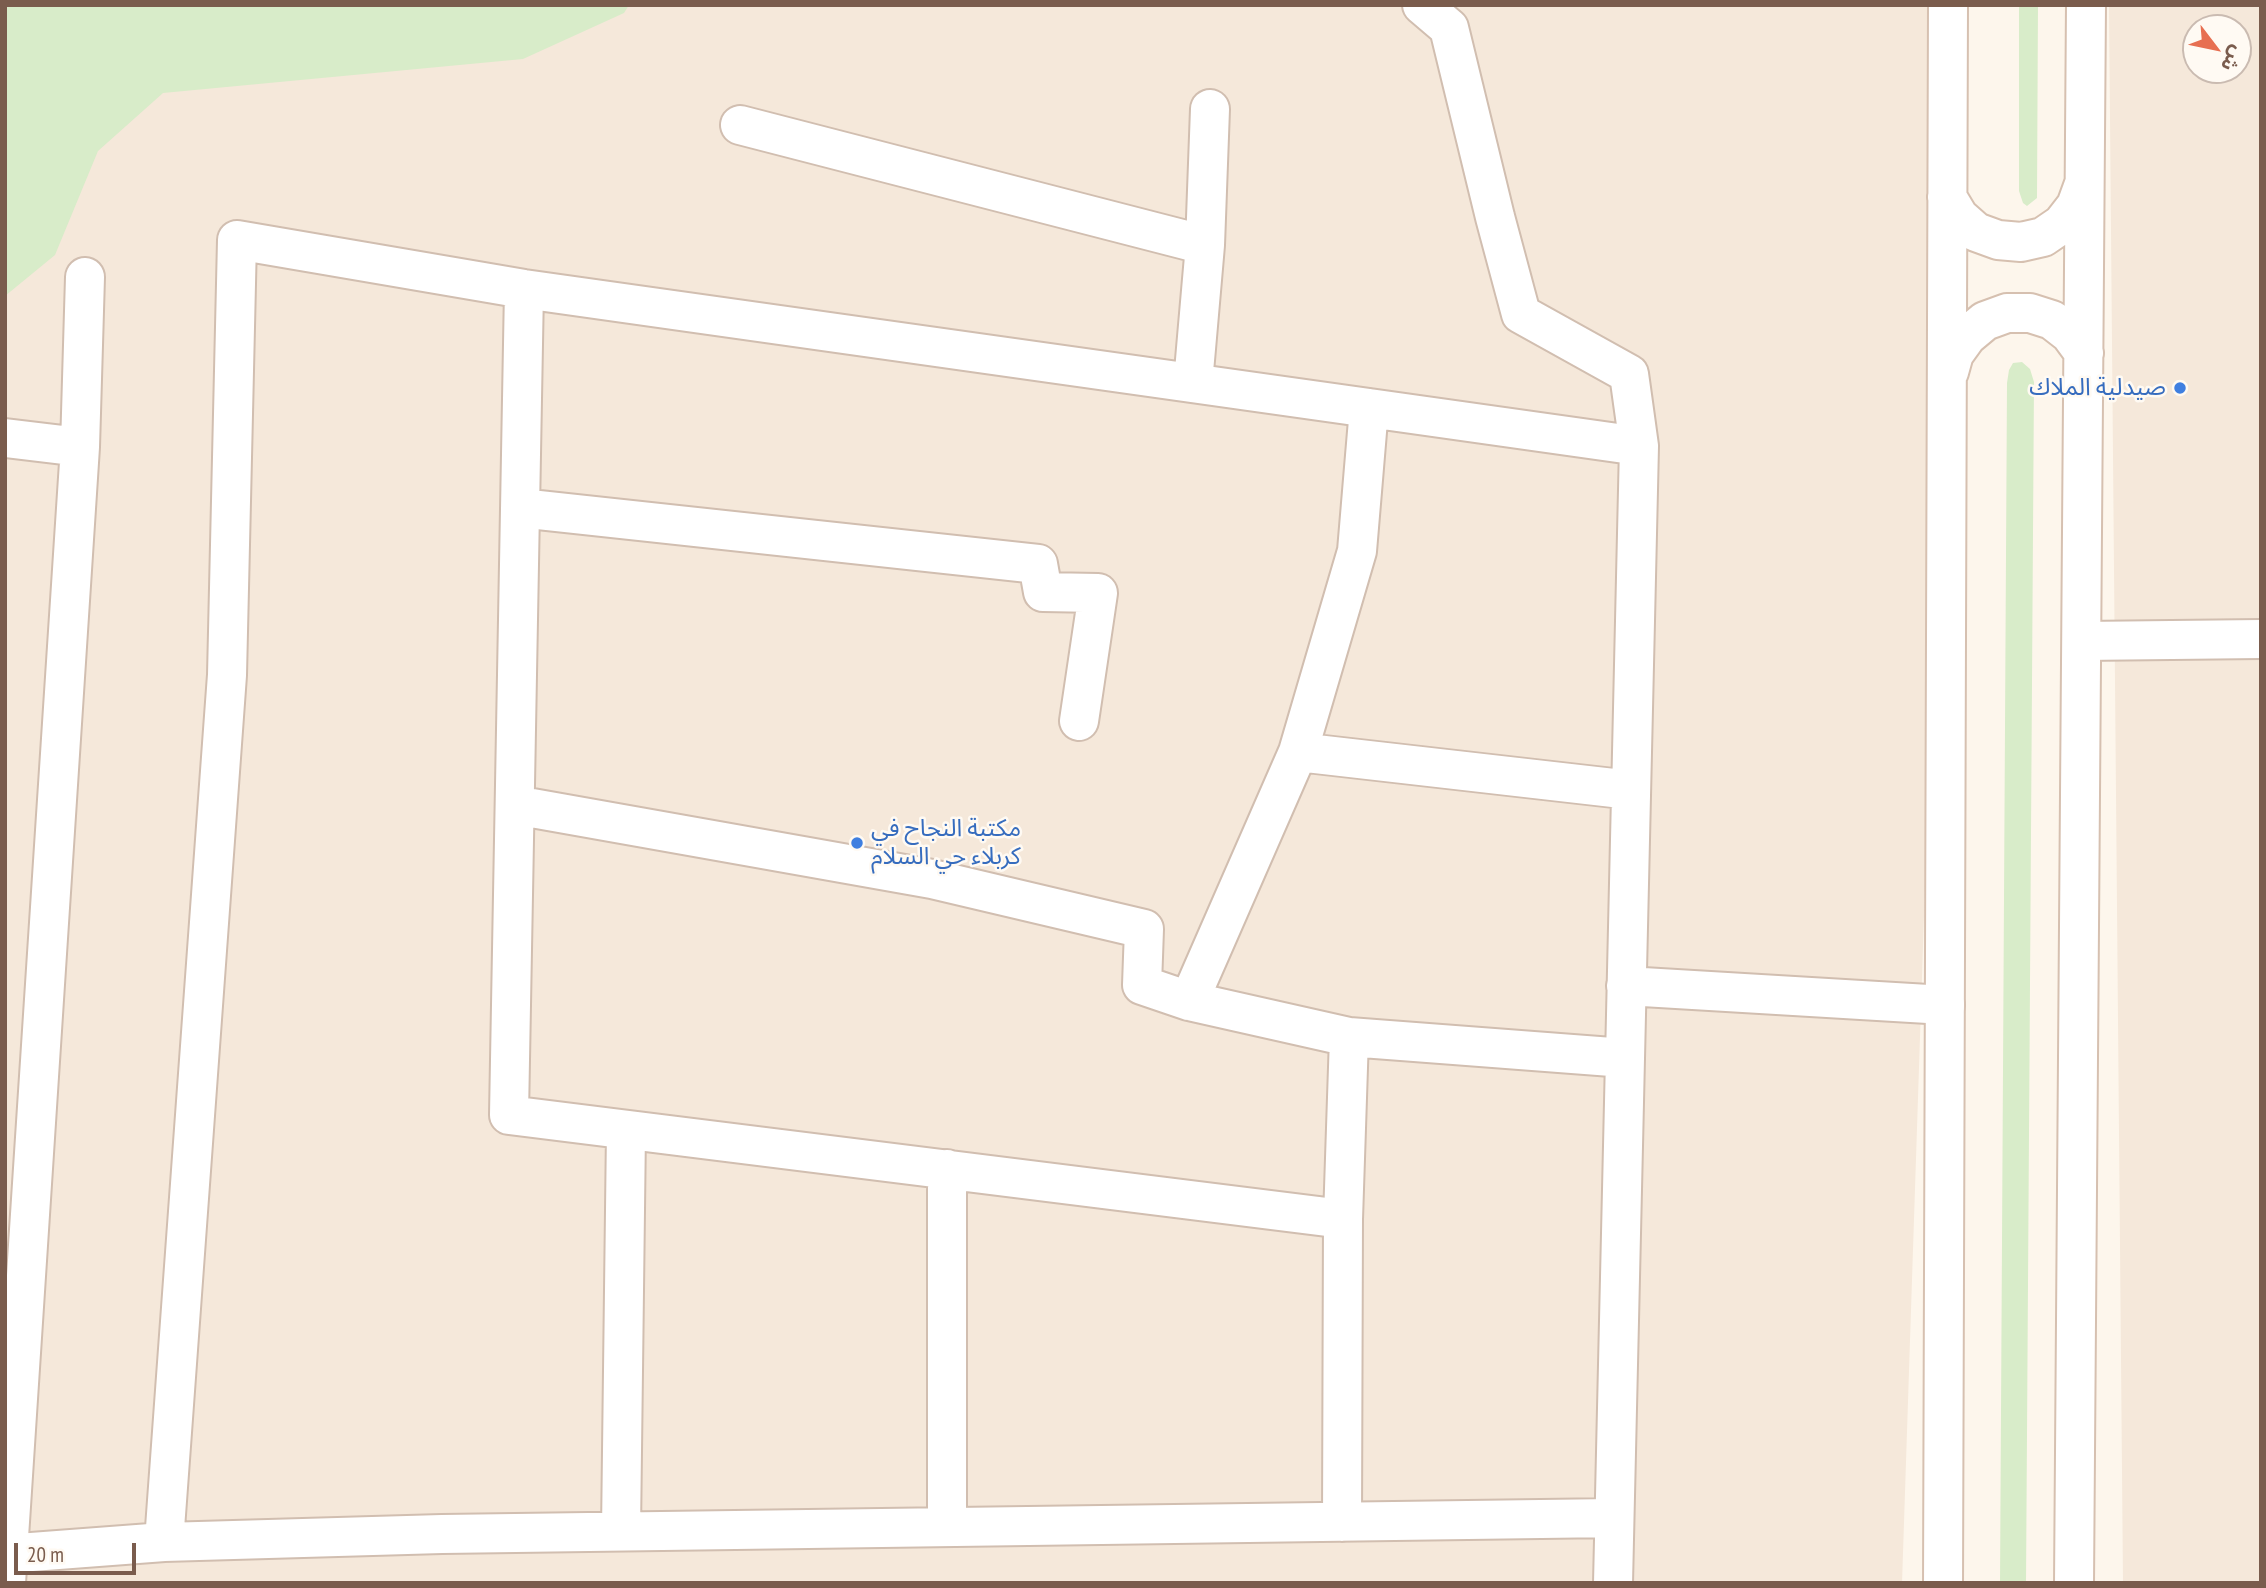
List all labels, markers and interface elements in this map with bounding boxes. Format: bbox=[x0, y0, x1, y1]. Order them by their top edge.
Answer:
north arrow bbox=[2182, 14, 2252, 84]
text: ش bbox=[2216, 42, 2250, 76]
place label: صيدلية الملاك bbox=[2029, 374, 2166, 402]
marker: صيدلية الملاك bbox=[2172, 380, 2188, 396]
place label: مكتبة النجاح في كربلاء حي السلام bbox=[871, 815, 1021, 871]
marker: مكتبة النجاح في كربلاء حي السلام bbox=[849, 835, 865, 851]
scale bar bbox=[18, 1528, 140, 1572]
text: 20 m bbox=[27, 1541, 64, 1568]

